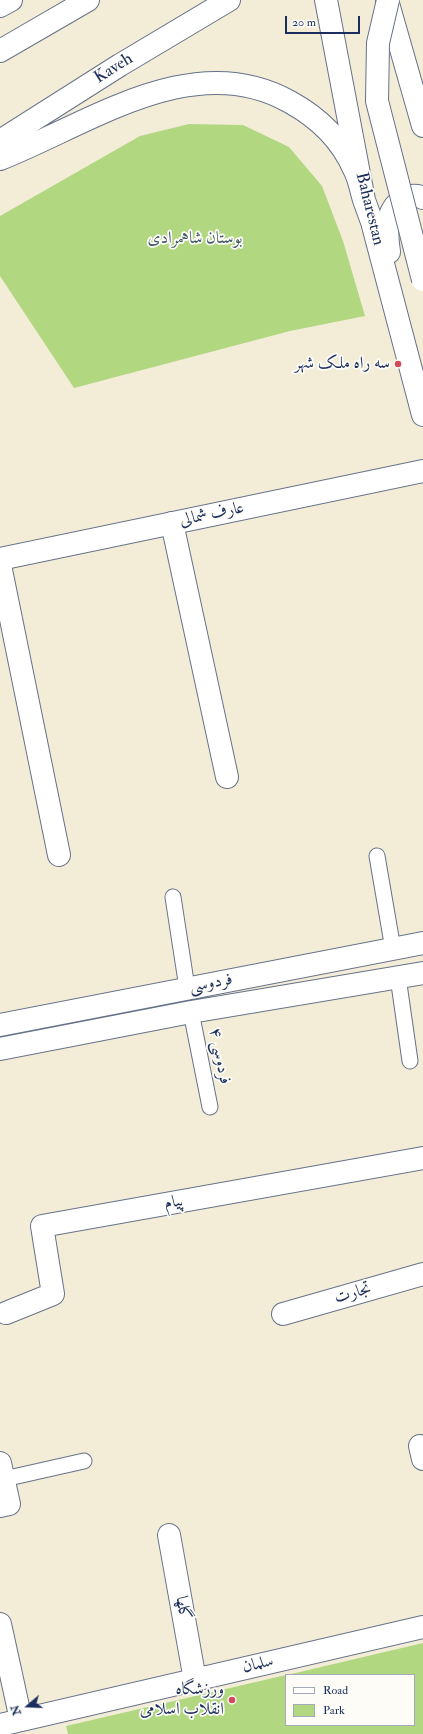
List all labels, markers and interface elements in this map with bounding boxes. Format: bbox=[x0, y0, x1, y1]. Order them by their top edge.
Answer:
scale bar bbox=[287, 8, 362, 34]
text: 20 m bbox=[292, 15, 316, 30]
street label: Kaveh bbox=[91, 49, 137, 89]
street label: Baharestan bbox=[350, 170, 388, 248]
park label: بوستان شاهمرادی bbox=[147, 229, 243, 249]
place label: سه راه ملک شهر bbox=[295, 354, 390, 374]
marker: سه راه ملک شهر bbox=[393, 359, 403, 369]
street label: عارف شمالی bbox=[178, 498, 246, 532]
street label: فردوسی bbox=[188, 970, 234, 998]
street label: فردوسی ۴ bbox=[204, 1026, 234, 1086]
street label: پیام bbox=[163, 1191, 185, 1215]
street label: تجارت bbox=[332, 1279, 374, 1309]
street label: گلها bbox=[170, 1595, 194, 1621]
street label: سلمان bbox=[240, 1652, 276, 1678]
legend bbox=[285, 1674, 415, 1726]
place label: ورزشگاه انقلاب اسلامی bbox=[140, 1680, 224, 1720]
text: Road bbox=[323, 1683, 348, 1698]
north arrow bbox=[8, 1686, 48, 1726]
marker: ورزشگاه انقلاب اسلامی bbox=[227, 1695, 237, 1705]
text: N bbox=[8, 1703, 24, 1717]
text: Park bbox=[323, 1703, 345, 1718]

